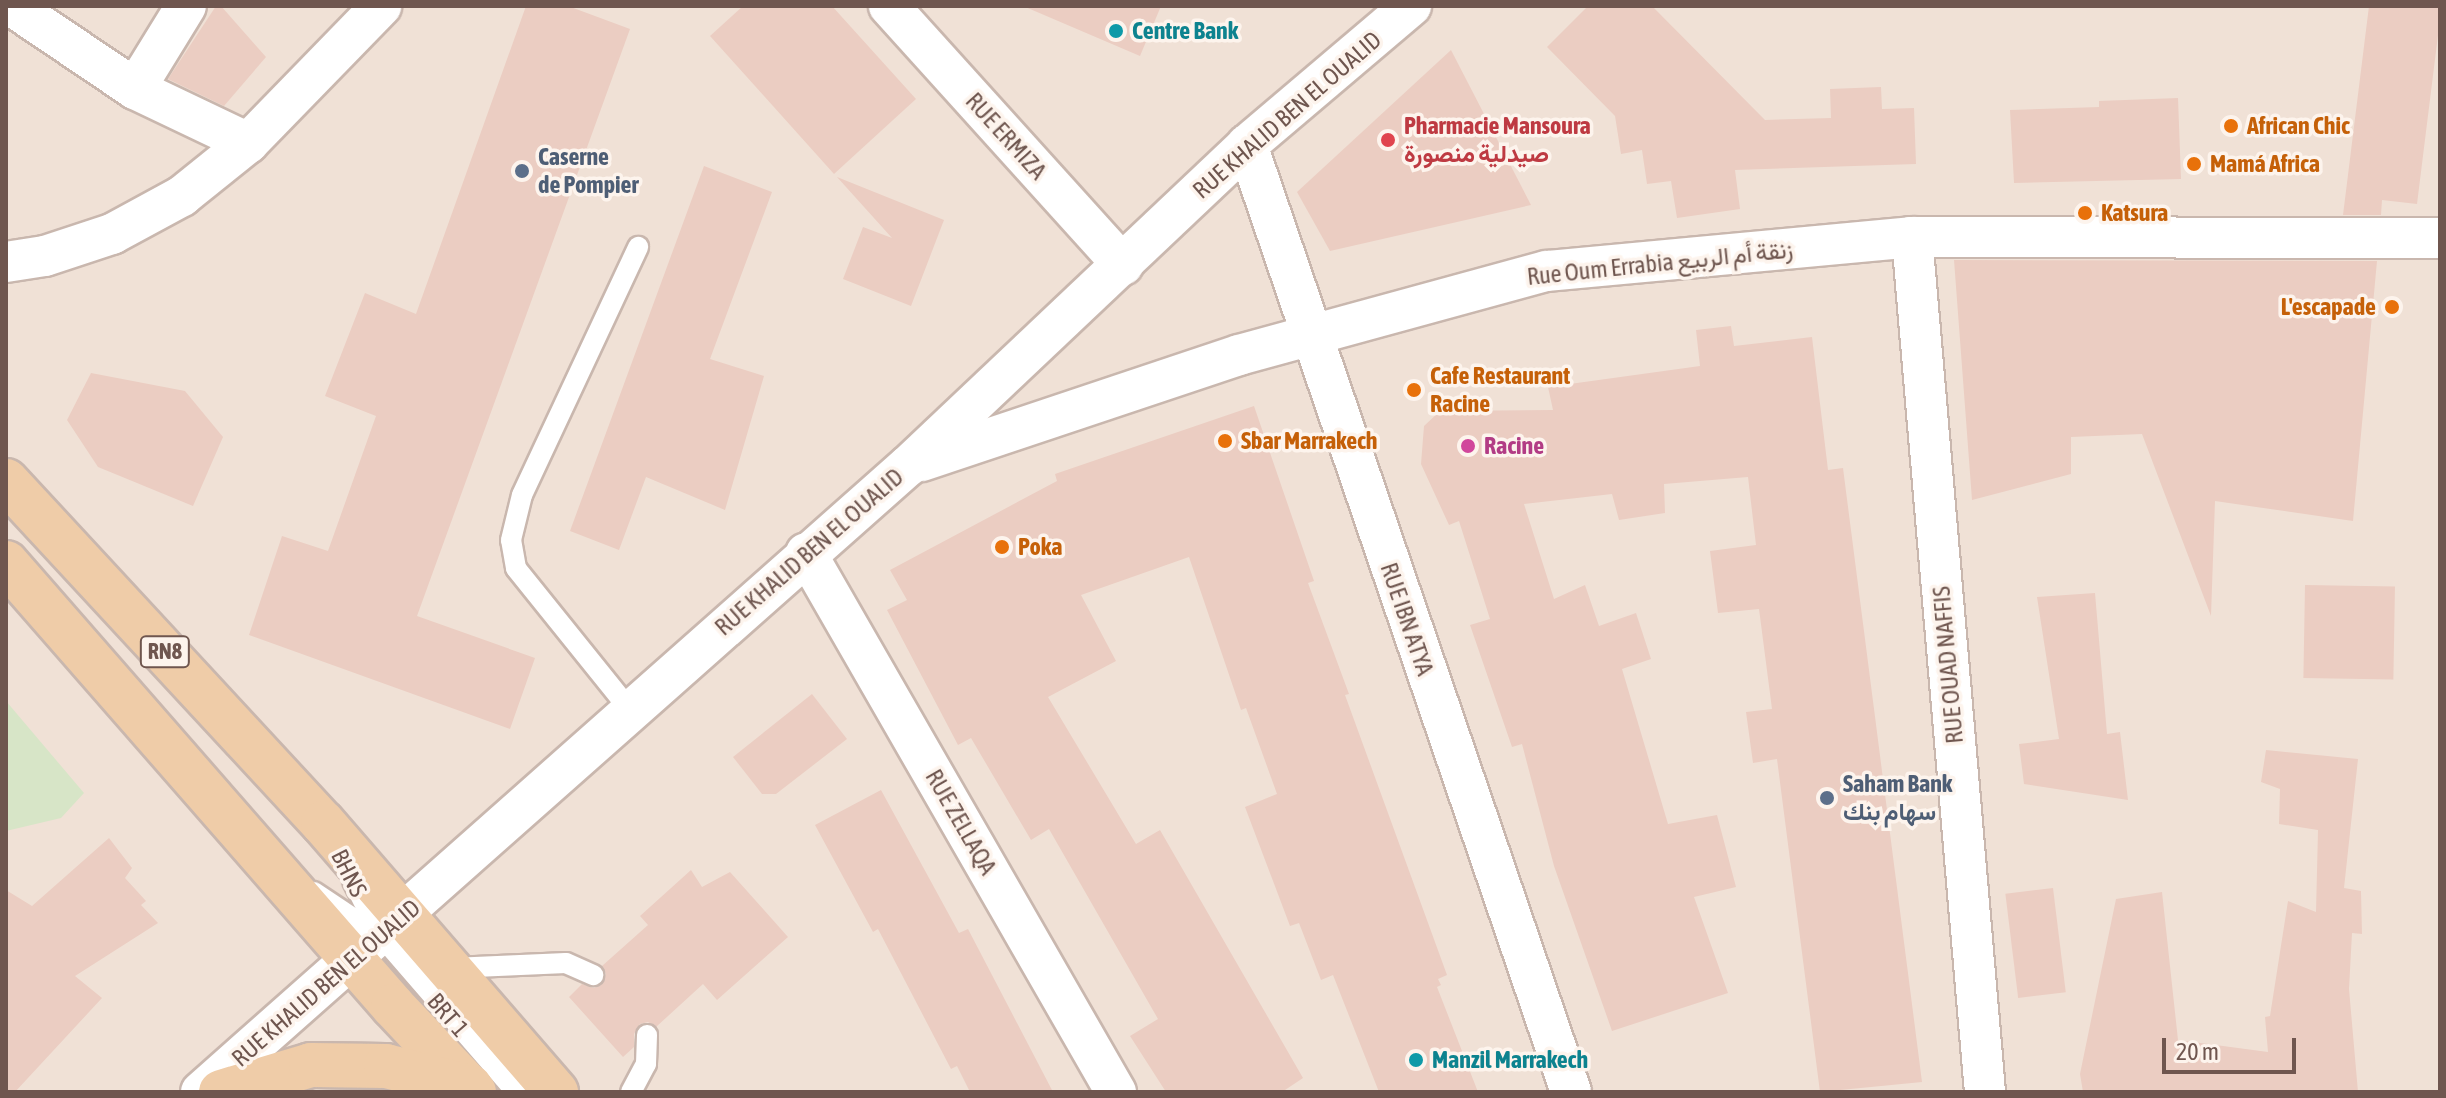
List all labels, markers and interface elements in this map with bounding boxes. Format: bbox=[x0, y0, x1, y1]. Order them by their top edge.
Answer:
place label: Centre Bank bbox=[1132, 17, 1238, 45]
marker: Centre Bank bbox=[1107, 22, 1125, 40]
street label: RUE KHALID BEN EL OUALID bbox=[1187, 25, 1387, 205]
street label: RUE ERMIZA bbox=[960, 87, 1052, 185]
place label: Pharmacie Mansoura صيدلية منصورة bbox=[1404, 112, 1591, 168]
place label: African Chic bbox=[2247, 112, 2350, 140]
marker: African Chic bbox=[2222, 117, 2240, 135]
marker: Pharmacie Mansoura صيدلية منصورة bbox=[1379, 131, 1397, 149]
place label: Caserne de Pompier bbox=[538, 143, 639, 199]
place label: Mamá Africa bbox=[2210, 150, 2320, 178]
marker: Mamá Africa bbox=[2185, 155, 2203, 173]
marker: Caserne de Pompier bbox=[513, 162, 531, 180]
place label: Katsura bbox=[2101, 199, 2168, 227]
marker: Katsura bbox=[2076, 204, 2094, 222]
street label: Rue Oum Errabia زنقة أم الربيع bbox=[1526, 235, 1794, 291]
place label: L'escapade bbox=[2281, 293, 2376, 321]
marker: L'escapade bbox=[2383, 298, 2401, 316]
place label: Cafe Restaurant Racine bbox=[1430, 362, 1570, 418]
marker: Cafe Restaurant Racine bbox=[1405, 381, 1423, 399]
place label: Sbar Marrakech bbox=[1241, 427, 1377, 455]
marker: Sbar Marrakech bbox=[1216, 432, 1234, 450]
place label: Racine bbox=[1484, 432, 1544, 460]
marker: Racine bbox=[1459, 437, 1477, 455]
street label: RUE KHALID BEN EL OUALID bbox=[709, 462, 909, 642]
place label: Poka bbox=[1018, 533, 1063, 561]
marker: Poka bbox=[993, 538, 1011, 556]
street label: RUE IBN ATYA bbox=[1374, 559, 1440, 679]
street label: RUE OUAD NAFFIS bbox=[1927, 585, 1969, 745]
road number: RN8 bbox=[139, 634, 191, 670]
street label: RUE ZELLAQA bbox=[919, 764, 1003, 880]
place label: Saham Bank سهام بنك bbox=[1843, 770, 1952, 826]
marker: Saham Bank سهام بنك bbox=[1818, 789, 1836, 807]
street label: BHNS bbox=[325, 844, 373, 902]
street label: RUE KHALID BEN EL OUALID bbox=[226, 893, 426, 1073]
street label: BRT 1 bbox=[421, 987, 475, 1043]
scale bar bbox=[2166, 1022, 2300, 1072]
text: 20 m bbox=[2176, 1038, 2219, 1065]
place label: Manzil Marrakech bbox=[1432, 1046, 1588, 1074]
marker: Manzil Marrakech bbox=[1407, 1051, 1425, 1069]

